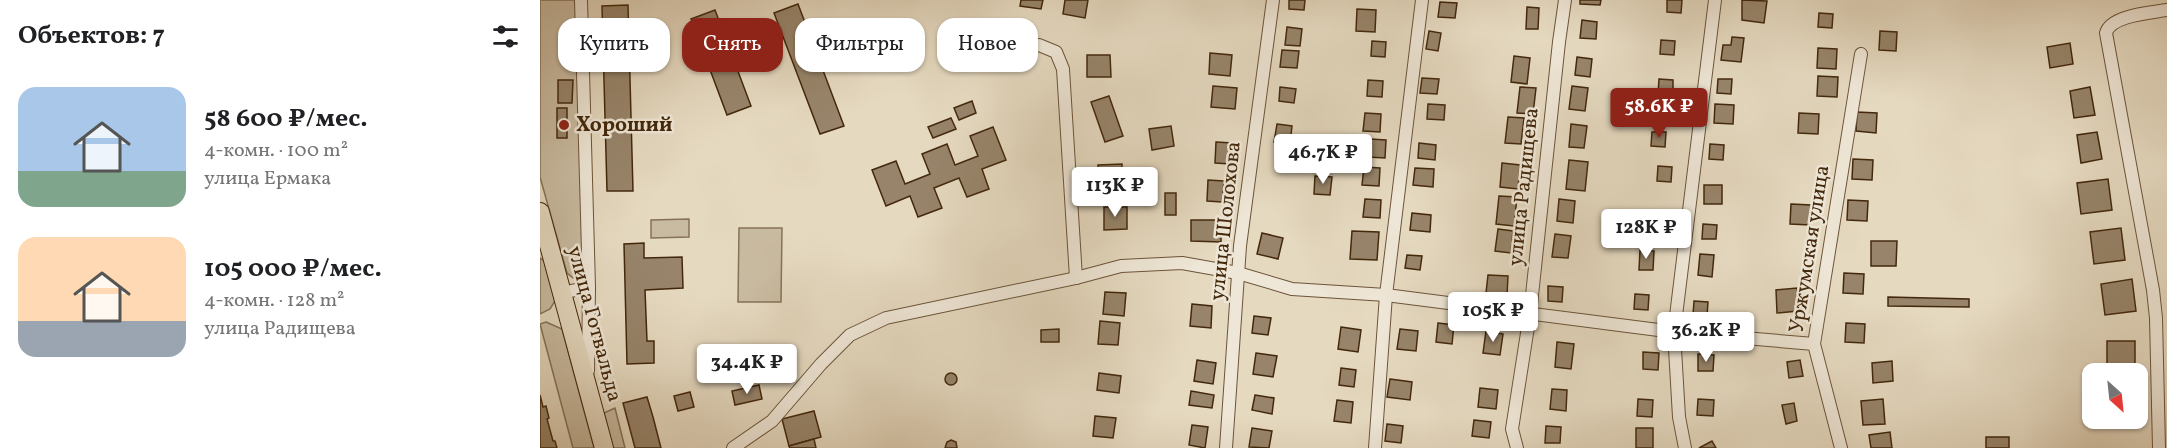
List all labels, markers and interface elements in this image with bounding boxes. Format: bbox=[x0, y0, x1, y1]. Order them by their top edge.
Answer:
text: Объектов: 7 bbox=[18, 18, 165, 54]
chip: Купить bbox=[558, 18, 670, 72]
chip: Снять bbox=[682, 18, 783, 72]
chip: Фильтры bbox=[795, 18, 925, 72]
chip: Новое bbox=[937, 18, 1038, 72]
icon: filters bbox=[489, 20, 522, 53]
pin: 58.6K ₽ bbox=[1604, 88, 1714, 139]
text: 58.6K ₽ bbox=[1624, 93, 1694, 121]
text: 58 600 ₽/мес. bbox=[204, 101, 368, 137]
street label: улица Радищева bbox=[1501, 106, 1547, 268]
icon: home bbox=[66, 111, 138, 183]
place label: Хороший bbox=[576, 111, 673, 140]
marker: Хороший bbox=[557, 118, 571, 132]
pin: 46.7K ₽ bbox=[1268, 134, 1378, 185]
text: 4-комн. · 100 m² bbox=[204, 137, 348, 165]
text: 46.7K ₽ bbox=[1288, 139, 1358, 167]
street label: улица Шолохова bbox=[1203, 140, 1249, 302]
street label: Уржумская улица bbox=[1782, 163, 1838, 335]
text: улица Ермака bbox=[204, 165, 331, 193]
pin: 113K ₽ bbox=[1066, 167, 1164, 218]
text: 113K ₽ bbox=[1086, 172, 1144, 200]
pin: 128K ₽ bbox=[1597, 209, 1695, 260]
text: 128K ₽ bbox=[1615, 214, 1677, 242]
street label: улица Готвальда bbox=[559, 243, 629, 405]
text: 105 000 ₽/мес. bbox=[204, 251, 382, 287]
icon: home bbox=[66, 261, 138, 333]
text: 4-комн. · 128 m² bbox=[204, 287, 345, 315]
pin: 105K ₽ bbox=[1444, 292, 1542, 343]
text: 105K ₽ bbox=[1462, 297, 1524, 325]
pin: 36.2K ₽ bbox=[1651, 312, 1761, 363]
text: улица Радищева bbox=[204, 315, 356, 343]
text: 36.2K ₽ bbox=[1671, 317, 1741, 345]
pin: 34.4K ₽ bbox=[692, 344, 802, 395]
text: 34.4K ₽ bbox=[711, 349, 783, 377]
north arrow bbox=[2082, 363, 2148, 429]
map controls bbox=[2082, 363, 2148, 429]

